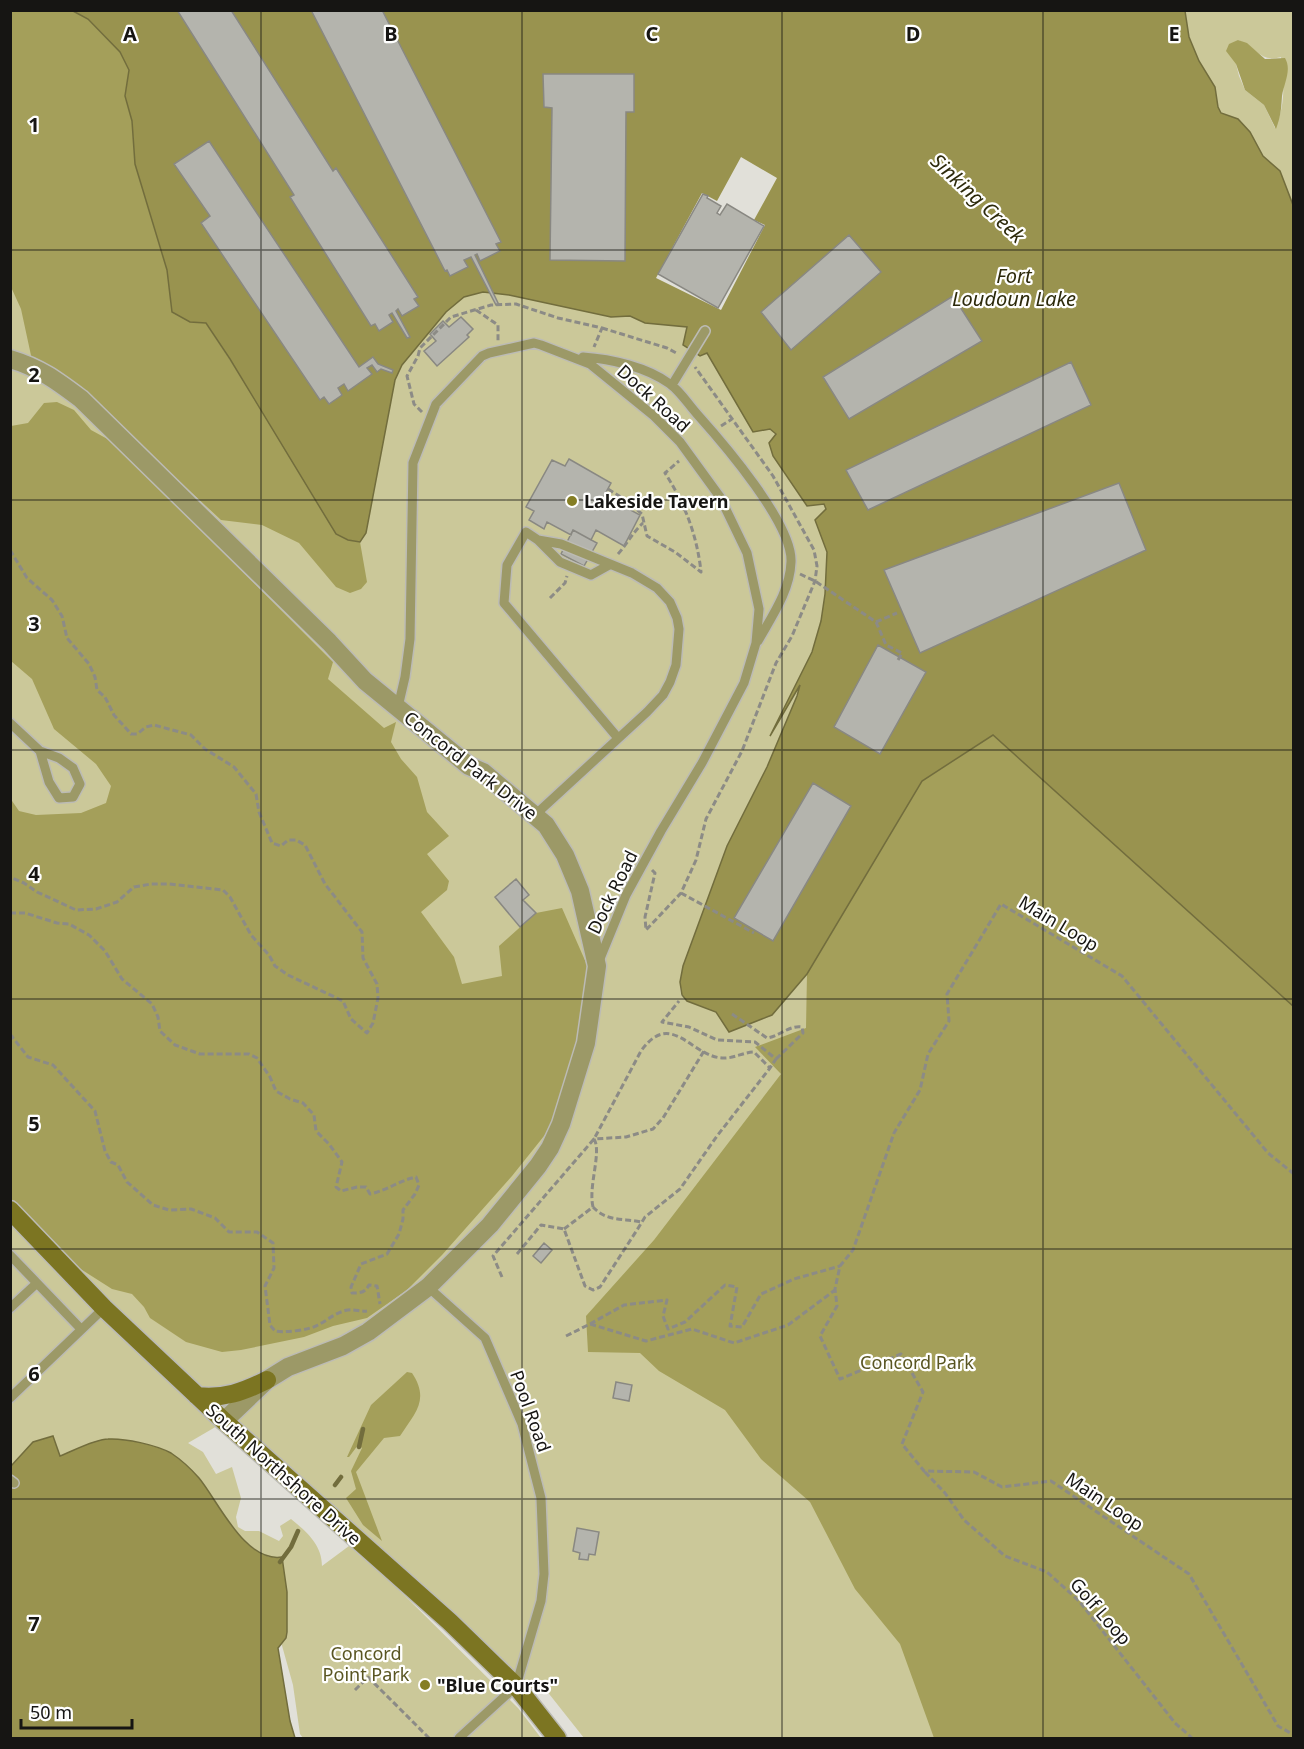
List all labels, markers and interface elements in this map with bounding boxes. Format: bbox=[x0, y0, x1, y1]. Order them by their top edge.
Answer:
text: A bbox=[123, 20, 137, 47]
text: B bbox=[384, 20, 398, 47]
text: C bbox=[646, 20, 659, 47]
text: D bbox=[906, 20, 920, 47]
text: E bbox=[1168, 20, 1180, 47]
text: 1 bbox=[28, 111, 40, 138]
water label: Sinking Creek bbox=[925, 147, 1032, 249]
water label: Fort Loudoun Lake bbox=[952, 262, 1076, 312]
street label: Dock Road bbox=[612, 359, 696, 437]
text: 2 bbox=[28, 361, 40, 388]
place label: Lakeside Tavern bbox=[584, 489, 728, 513]
marker: Lakeside Tavern bbox=[565, 494, 579, 508]
text: 3 bbox=[28, 610, 40, 637]
street label: Concord Park Drive bbox=[399, 705, 543, 825]
street label: Dock Road bbox=[581, 846, 643, 938]
text: 4 bbox=[28, 860, 40, 887]
street label: Main Loop bbox=[1015, 890, 1103, 956]
text: 5 bbox=[28, 1110, 40, 1137]
park label: Concord Park bbox=[860, 1350, 974, 1374]
text: 6 bbox=[28, 1360, 40, 1387]
street label: Pool Road bbox=[505, 1367, 557, 1455]
street label: South Northshore Drive bbox=[201, 1398, 367, 1550]
street label: Main Loop bbox=[1061, 1466, 1149, 1536]
street label: Golf Loop bbox=[1065, 1572, 1137, 1650]
text: 7 bbox=[28, 1610, 40, 1637]
park label: Concord Point Park bbox=[323, 1641, 410, 1686]
place label: "Blue Courts" bbox=[437, 1673, 558, 1697]
marker: "Blue Courts" bbox=[418, 1678, 432, 1692]
scale bar bbox=[21, 1692, 132, 1730]
text: 50 m bbox=[30, 1700, 72, 1724]

